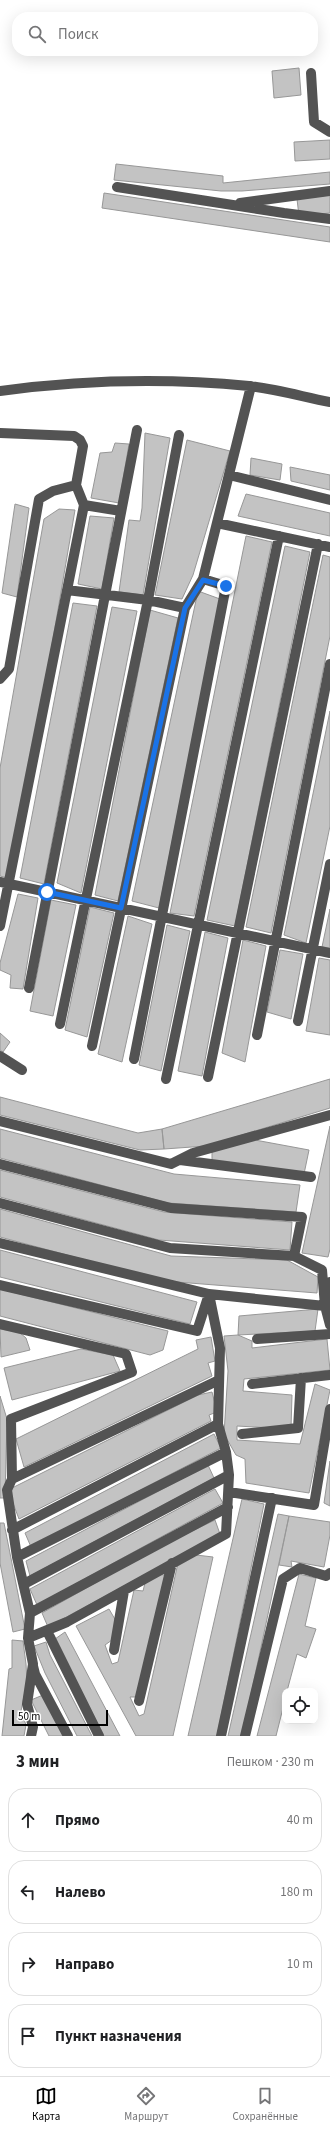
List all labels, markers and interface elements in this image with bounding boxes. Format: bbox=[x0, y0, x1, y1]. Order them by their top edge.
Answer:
search box bbox=[12, 12, 318, 56]
icon: search bbox=[26, 23, 48, 45]
text: Поиск bbox=[58, 24, 99, 45]
route end bbox=[217, 577, 235, 595]
route start bbox=[38, 883, 56, 901]
map controls bbox=[282, 1688, 318, 1724]
button: locate bbox=[282, 1688, 318, 1724]
scale bar bbox=[12, 1708, 108, 1727]
text: 50 m bbox=[18, 1709, 40, 1724]
text: 3 мин bbox=[16, 1750, 59, 1774]
text: Пешком · 230 m bbox=[227, 1753, 314, 1771]
icon: ahead bbox=[17, 1809, 39, 1831]
text: Прямо bbox=[55, 1810, 100, 1831]
text: 40 m bbox=[287, 1811, 313, 1829]
icon: left bbox=[17, 1881, 39, 1903]
text: Налево bbox=[55, 1882, 106, 1903]
text: 180 m bbox=[280, 1883, 313, 1901]
icon: right bbox=[17, 1953, 39, 1975]
text: Направо bbox=[55, 1954, 114, 1975]
text: 10 m bbox=[287, 1955, 313, 1973]
icon: arrive bbox=[17, 2025, 39, 2047]
text: Пункт назначения bbox=[55, 2026, 182, 2047]
tab: Карта bbox=[32, 2085, 60, 2124]
tab: Маршрут bbox=[124, 2085, 169, 2124]
tab: Сохранённые bbox=[233, 2085, 298, 2124]

